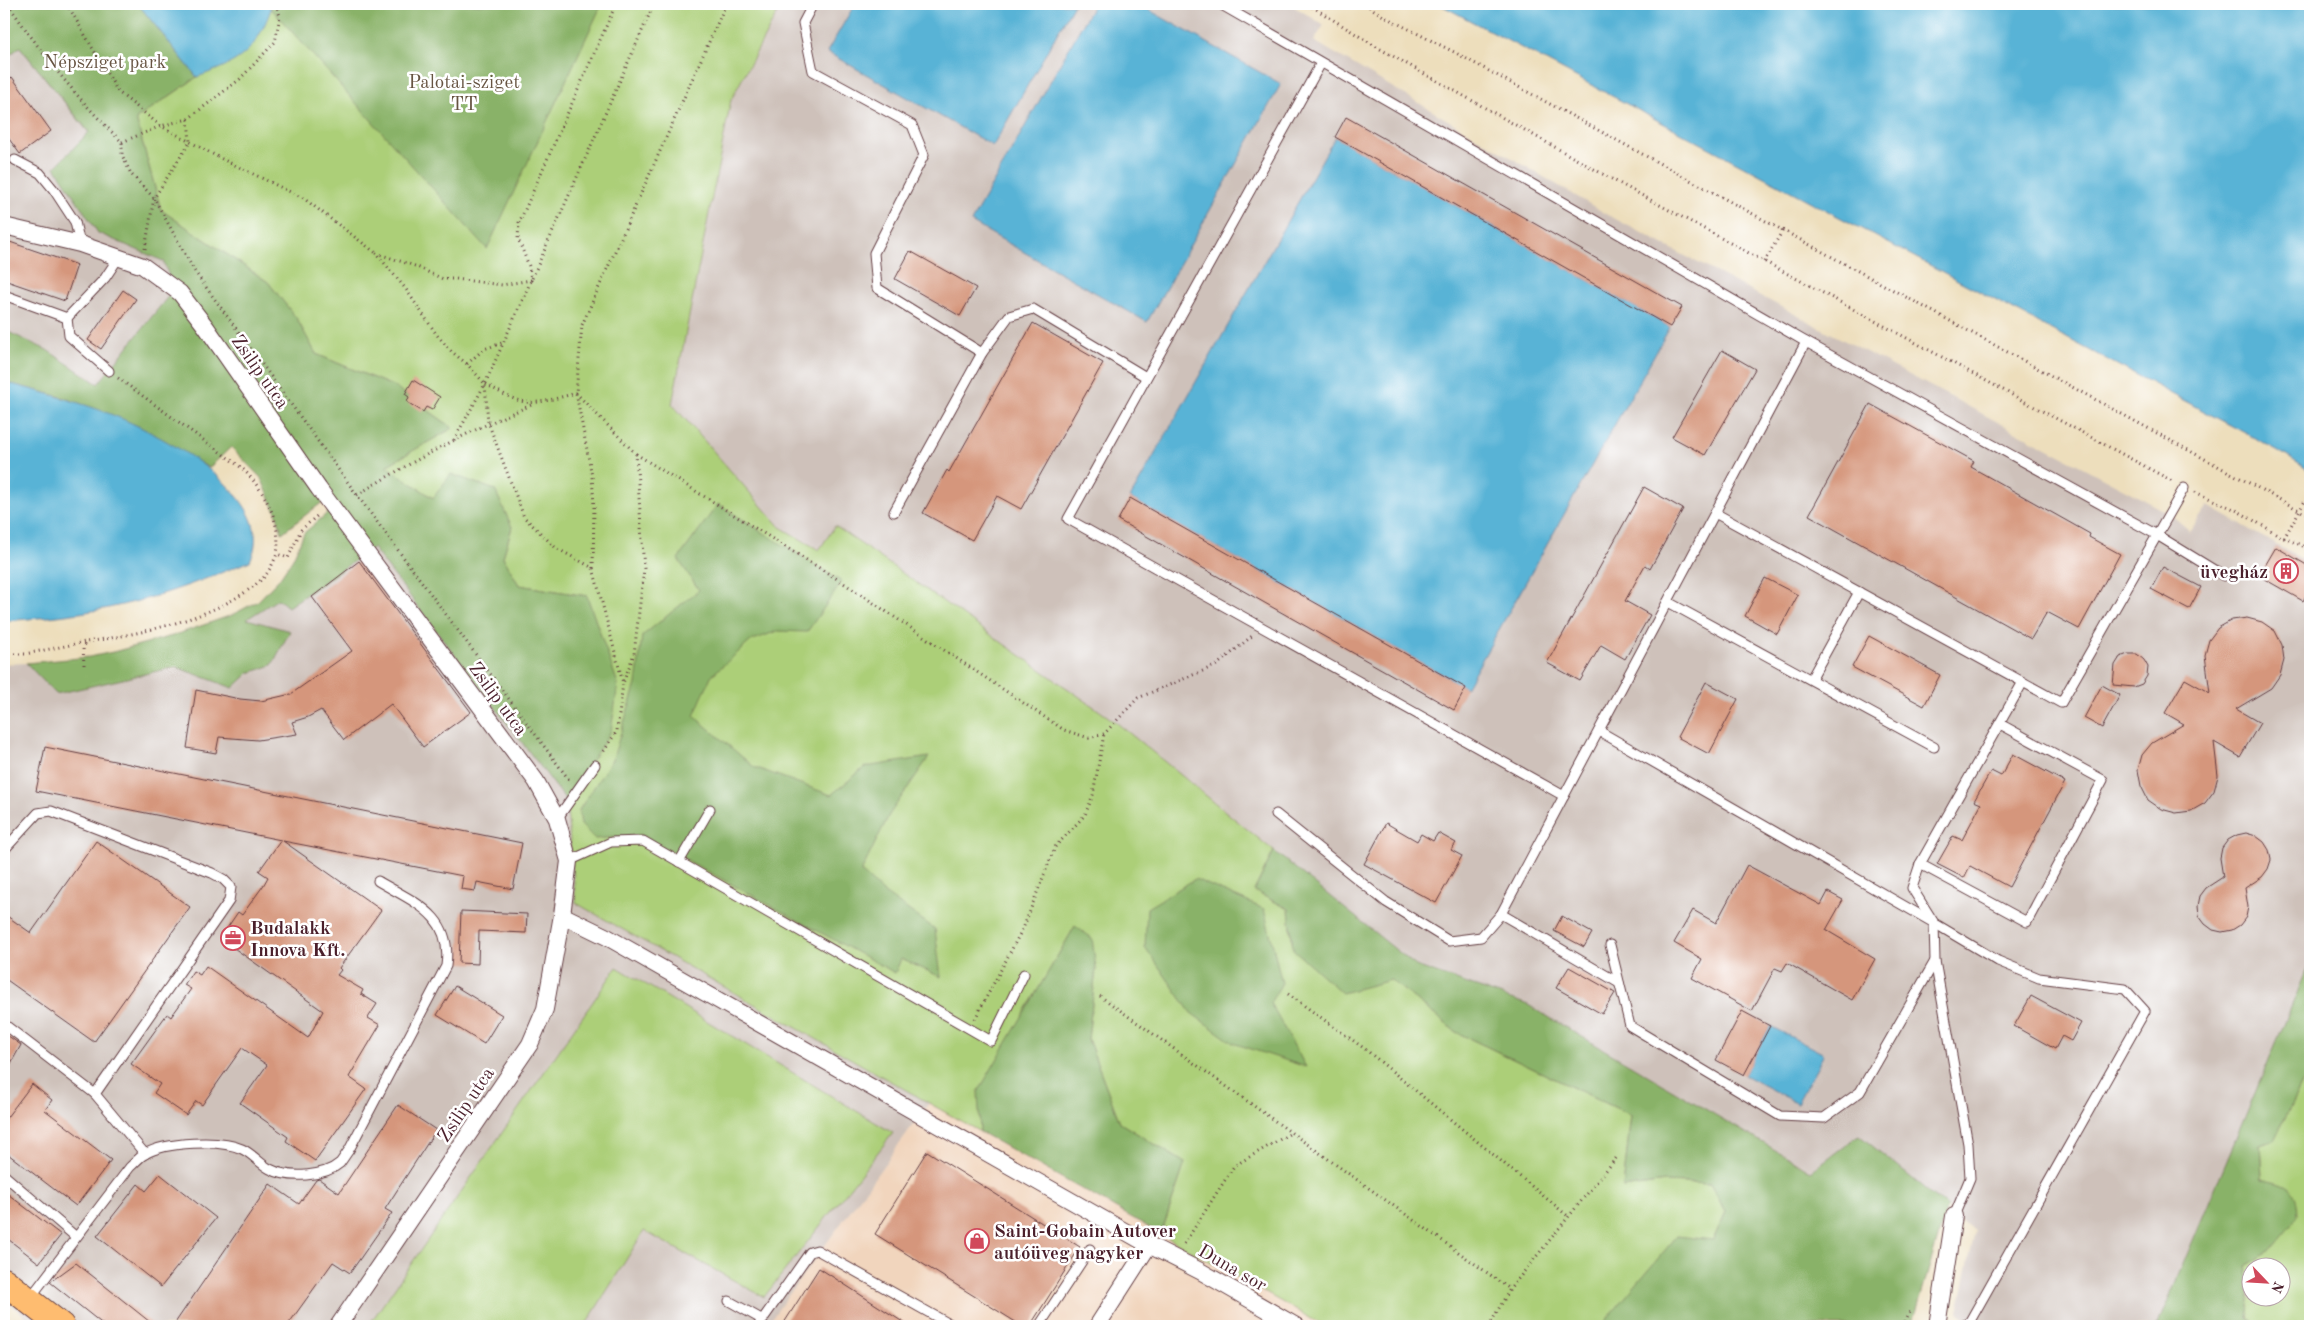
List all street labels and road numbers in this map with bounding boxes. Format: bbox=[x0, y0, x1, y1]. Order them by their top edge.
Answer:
street label: Zsilip utca bbox=[227, 332, 292, 413]
street label: Zsilip utca bbox=[464, 659, 530, 740]
street label: Zsilip utca bbox=[435, 1064, 499, 1146]
street label: Duna sor bbox=[1194, 1242, 1269, 1296]

